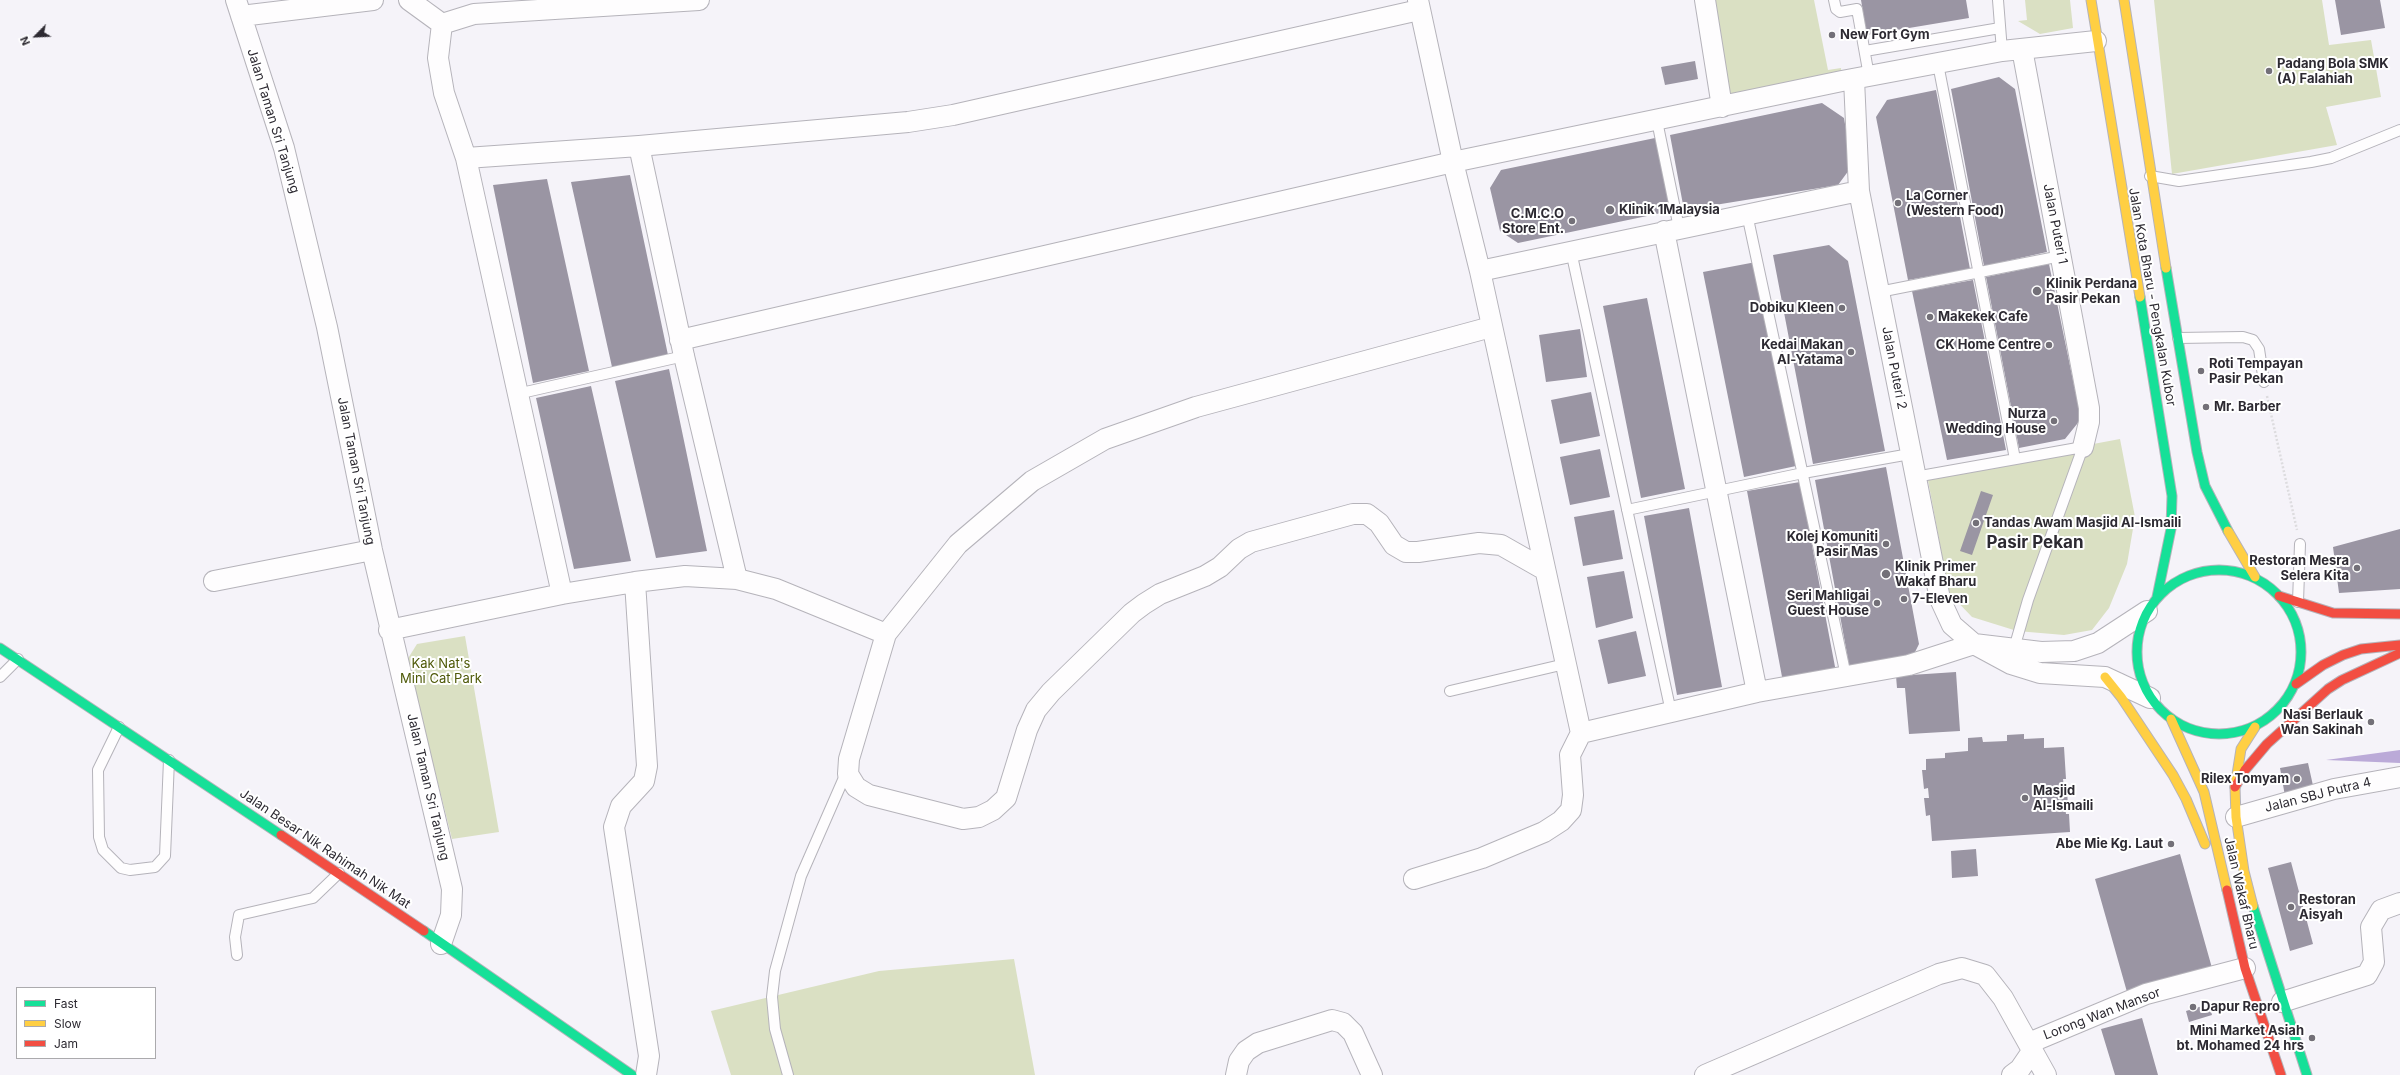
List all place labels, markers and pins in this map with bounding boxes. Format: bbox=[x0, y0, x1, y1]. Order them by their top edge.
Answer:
place label: New Fort Gym bbox=[1840, 27, 1930, 43]
marker: New Fort Gym bbox=[1827, 30, 1837, 40]
place label: Padang Bola SMK (A) Falahiah bbox=[2277, 56, 2389, 87]
marker: Padang Bola SMK (A) Falahiah bbox=[2264, 66, 2274, 76]
place label: La Corner (Western Food) bbox=[1906, 188, 2004, 219]
marker: La Corner (Western Food) bbox=[1893, 198, 1903, 208]
place label: Klinik 1Malaysia bbox=[1619, 202, 1720, 218]
marker: Klinik 1Malaysia bbox=[1604, 204, 1616, 216]
place label: C.M.C.O Store Ent. bbox=[1502, 206, 1564, 237]
marker: C.M.C.O Store Ent. bbox=[1567, 216, 1577, 226]
place label: Klinik Perdana Pasir Pekan bbox=[2046, 276, 2137, 307]
marker: Klinik Perdana Pasir Pekan bbox=[2031, 285, 2043, 297]
place label: Dobiku Kleen bbox=[1750, 300, 1834, 316]
marker: Dobiku Kleen bbox=[1837, 303, 1847, 313]
place label: Makekek Cafe bbox=[1938, 309, 2028, 325]
marker: Makekek Cafe bbox=[1925, 312, 1935, 322]
place label: Kedai Makan Al-Yatama bbox=[1761, 337, 1843, 368]
place label: CK Home Centre bbox=[1936, 337, 2041, 353]
marker: CK Home Centre bbox=[2044, 340, 2054, 350]
marker: Kedai Makan Al-Yatama bbox=[1846, 347, 1856, 357]
place label: Roti Tempayan Pasir Pekan bbox=[2209, 356, 2303, 387]
marker: Roti Tempayan Pasir Pekan bbox=[2196, 366, 2206, 376]
place label: Mr. Barber bbox=[2214, 399, 2281, 415]
marker: Mr. Barber bbox=[2201, 402, 2211, 412]
place label: Nurza Wedding House bbox=[1945, 406, 2046, 437]
marker: Nurza Wedding House bbox=[2049, 416, 2059, 426]
place label: Tandas Awam Masjid Al-Ismaili bbox=[1984, 515, 2181, 531]
marker: Tandas Awam Masjid Al-Ismaili bbox=[1971, 518, 1981, 528]
place label: Kolej Komuniti Pasir Mas bbox=[1787, 529, 1878, 560]
marker: Kolej Komuniti Pasir Mas bbox=[1881, 539, 1891, 549]
place label: Restoran Mesra Selera Kita bbox=[2249, 553, 2349, 584]
place label: Klinik Primer Wakaf Bharu bbox=[1895, 559, 1976, 590]
marker: Restoran Mesra Selera Kita bbox=[2352, 563, 2362, 573]
marker: Klinik Primer Wakaf Bharu bbox=[1880, 568, 1892, 580]
place label: Seri Mahligai Guest House bbox=[1787, 588, 1869, 619]
place label: 7-Eleven bbox=[1912, 591, 1968, 607]
marker: 7-Eleven bbox=[1899, 594, 1909, 604]
marker: Seri Mahligai Guest House bbox=[1872, 598, 1882, 608]
place label: Nasi Berlauk Wan Sakinah bbox=[2281, 707, 2363, 738]
marker: Nasi Berlauk Wan Sakinah bbox=[2366, 717, 2376, 727]
place label: Rilex Tomyam bbox=[2201, 771, 2289, 787]
marker: Rilex Tomyam bbox=[2292, 774, 2302, 784]
place label: Masjid Al-Ismaili bbox=[2033, 783, 2093, 814]
marker: Masjid Al-Ismaili bbox=[2020, 793, 2030, 803]
place label: Abe Mie Kg. Laut bbox=[2056, 836, 2163, 852]
marker: Abe Mie Kg. Laut bbox=[2166, 839, 2176, 849]
place label: Restoran Aisyah bbox=[2299, 892, 2356, 923]
marker: Restoran Aisyah bbox=[2286, 902, 2296, 912]
place label: Dapur Repro bbox=[2201, 999, 2280, 1015]
marker: Dapur Repro bbox=[2188, 1002, 2198, 1012]
place label: Mini Market Asiah bt. Mohamed 24 hrs bbox=[2176, 1023, 2304, 1054]
marker: Mini Market Asiah bt. Mohamed 24 hrs bbox=[2307, 1033, 2317, 1043]

